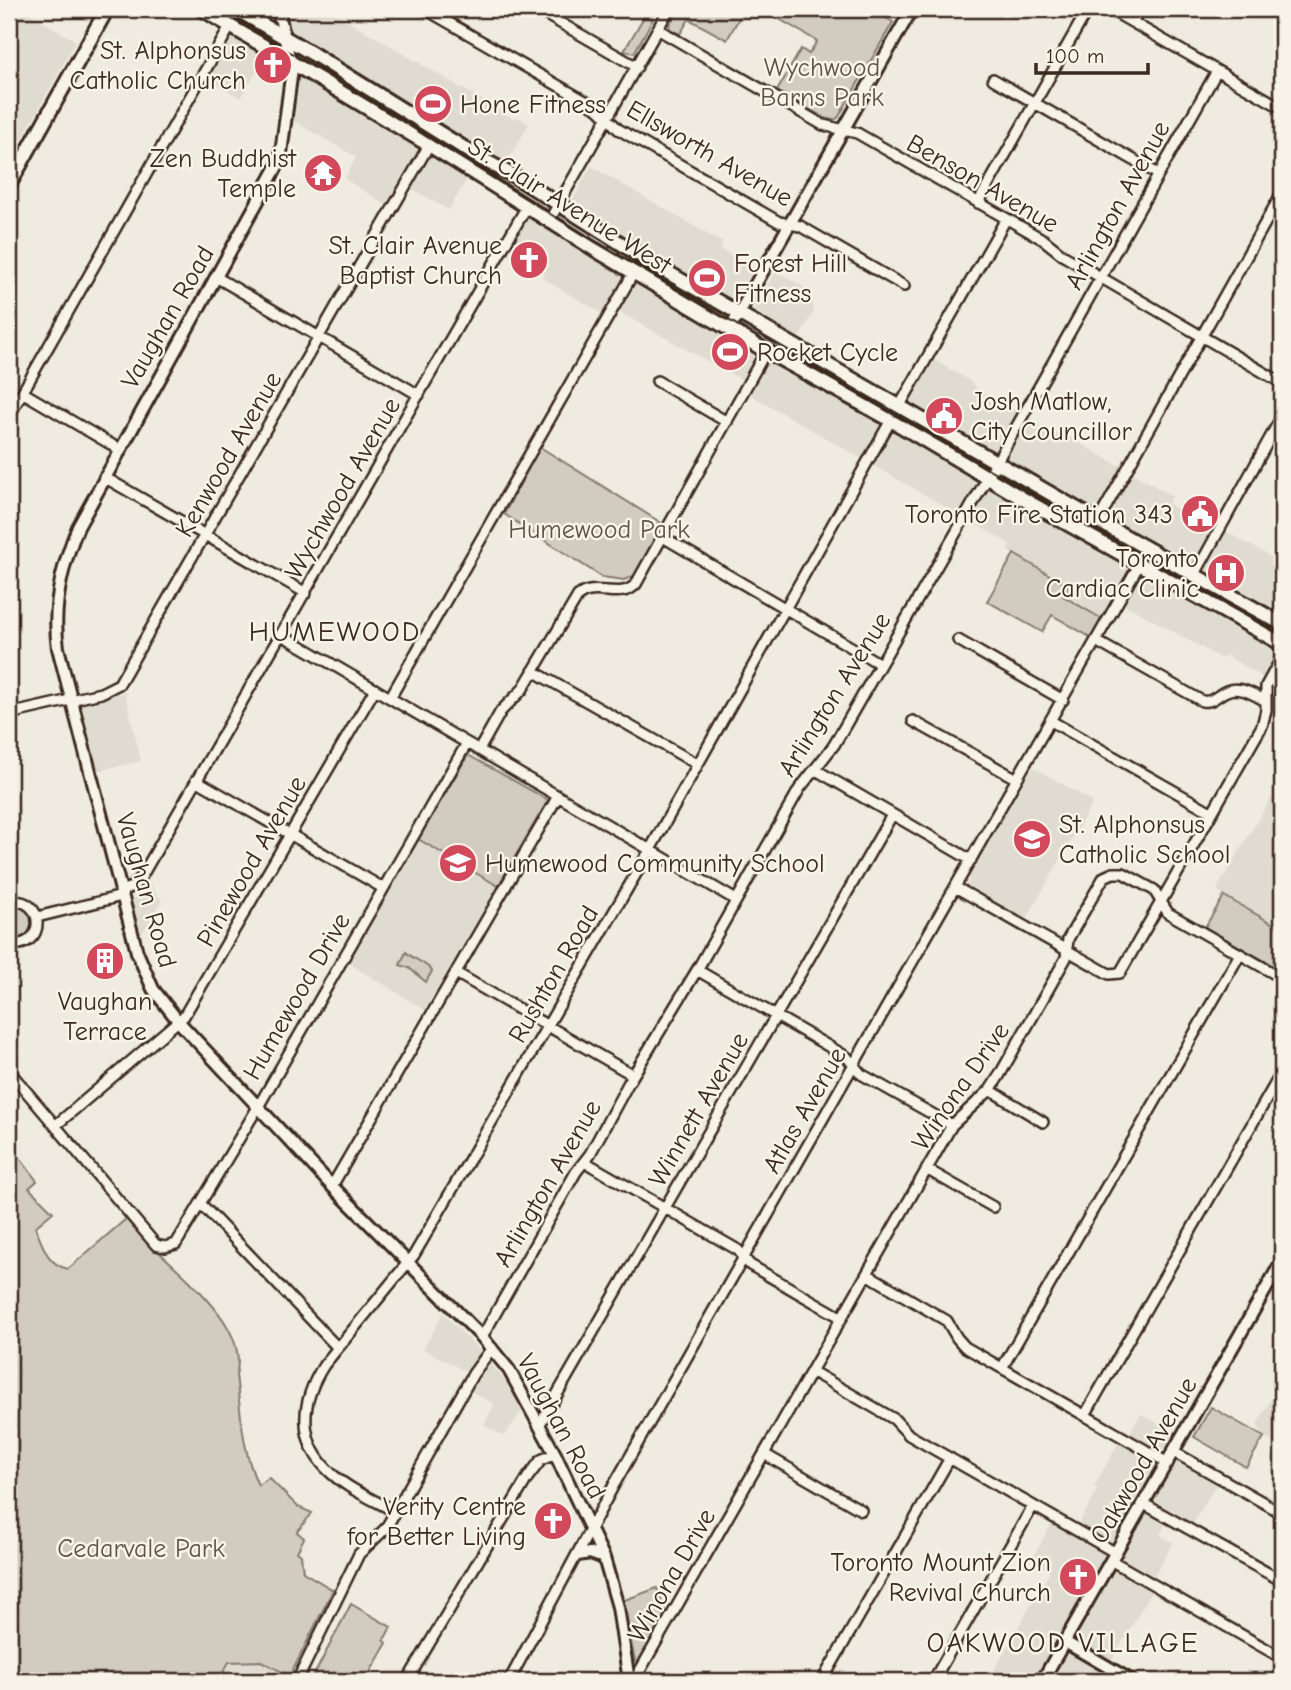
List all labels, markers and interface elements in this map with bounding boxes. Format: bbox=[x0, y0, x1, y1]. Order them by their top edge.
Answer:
scale bar bbox=[1036, 32, 1148, 76]
place label: St. Alphonsus Catholic Church bbox=[69, 36, 246, 96]
church icon: St. Alphonsus Catholic Church bbox=[252, 44, 294, 86]
text: 100 m bbox=[1046, 44, 1104, 68]
park label: Wychwood Barns Park bbox=[760, 53, 884, 113]
sports icon: Hone Fitness bbox=[412, 83, 454, 125]
place label: Hone Fitness bbox=[460, 90, 606, 120]
street label: Ellsworth Avenue bbox=[621, 94, 798, 213]
street label: Arlington Avenue bbox=[1059, 116, 1177, 295]
street label: Benson Avenue bbox=[901, 128, 1064, 239]
street label: St. Clair Avenue West bbox=[462, 131, 678, 281]
place label: Zen Buddhist Temple bbox=[150, 144, 298, 204]
temple icon: Zen Buddhist Temple bbox=[302, 152, 344, 194]
place label: St. Clair Avenue Baptist Church bbox=[328, 231, 502, 291]
church icon: St. Clair Avenue Baptist Church bbox=[508, 239, 550, 281]
street label: Vaughan Road bbox=[115, 241, 221, 394]
place label: Forest Hill Fitness bbox=[734, 249, 847, 309]
sports icon: Forest Hill Fitness bbox=[686, 257, 728, 299]
sports icon: Rocket Cycle bbox=[709, 331, 751, 373]
place label: Rocket Cycle bbox=[757, 338, 898, 368]
street label: Kenwood Avenue bbox=[169, 366, 288, 543]
place label: Josh Matlow, City Councillor bbox=[971, 387, 1133, 447]
street label: Wychwood Avenue bbox=[279, 392, 407, 585]
public building icon: Josh Matlow, City Councillor bbox=[923, 395, 965, 437]
public building icon: Toronto Fire Station 343 bbox=[1179, 493, 1221, 535]
place label: Toronto Fire Station 343 bbox=[905, 500, 1173, 530]
park label: Humewood Park bbox=[508, 515, 690, 545]
place label: Toronto Cardiac Clinic bbox=[1045, 544, 1199, 604]
hospital icon: Toronto Cardiac Clinic bbox=[1205, 552, 1247, 594]
street label: Arlington Avenue bbox=[772, 607, 897, 782]
district label: HUMEWOOD bbox=[249, 616, 421, 648]
street label: Pinewood Avenue bbox=[191, 771, 313, 952]
street label: Vaughan Road bbox=[110, 809, 182, 971]
place label: St. Alphonsus Catholic School bbox=[1059, 810, 1230, 870]
school or university icon: St. Alphonsus Catholic School bbox=[1011, 818, 1053, 860]
school or university icon: Humewood Community School bbox=[437, 842, 479, 884]
place label: Humewood Community School bbox=[485, 849, 825, 879]
street label: Rushton Road bbox=[503, 901, 605, 1048]
street label: Humewood Drive bbox=[237, 908, 357, 1085]
building icon: Vaughan Terrace bbox=[84, 940, 126, 982]
place label: Vaughan Terrace bbox=[58, 987, 152, 1047]
street label: Winona Drive bbox=[906, 1017, 1016, 1156]
street label: Winnett Avenue bbox=[643, 1027, 755, 1192]
street label: Atlas Avenue bbox=[757, 1042, 853, 1179]
street label: Arlington Avenue bbox=[488, 1095, 608, 1272]
street label: Vaughan Road bbox=[510, 1349, 612, 1504]
street label: Oakwood Avenue bbox=[1084, 1372, 1204, 1549]
place label: Verity Centre for Better Living bbox=[346, 1492, 526, 1552]
church icon: Verity Centre for Better Living bbox=[532, 1500, 574, 1542]
street label: Winona Drive bbox=[622, 1503, 722, 1648]
park label: Cedarvale Park bbox=[57, 1534, 225, 1564]
place label: Toronto Mount Zion Revival Church bbox=[830, 1548, 1051, 1608]
church icon: Toronto Mount Zion Revival Church bbox=[1057, 1556, 1099, 1598]
district label: OAKWOOD VILLAGE bbox=[926, 1627, 1200, 1659]

